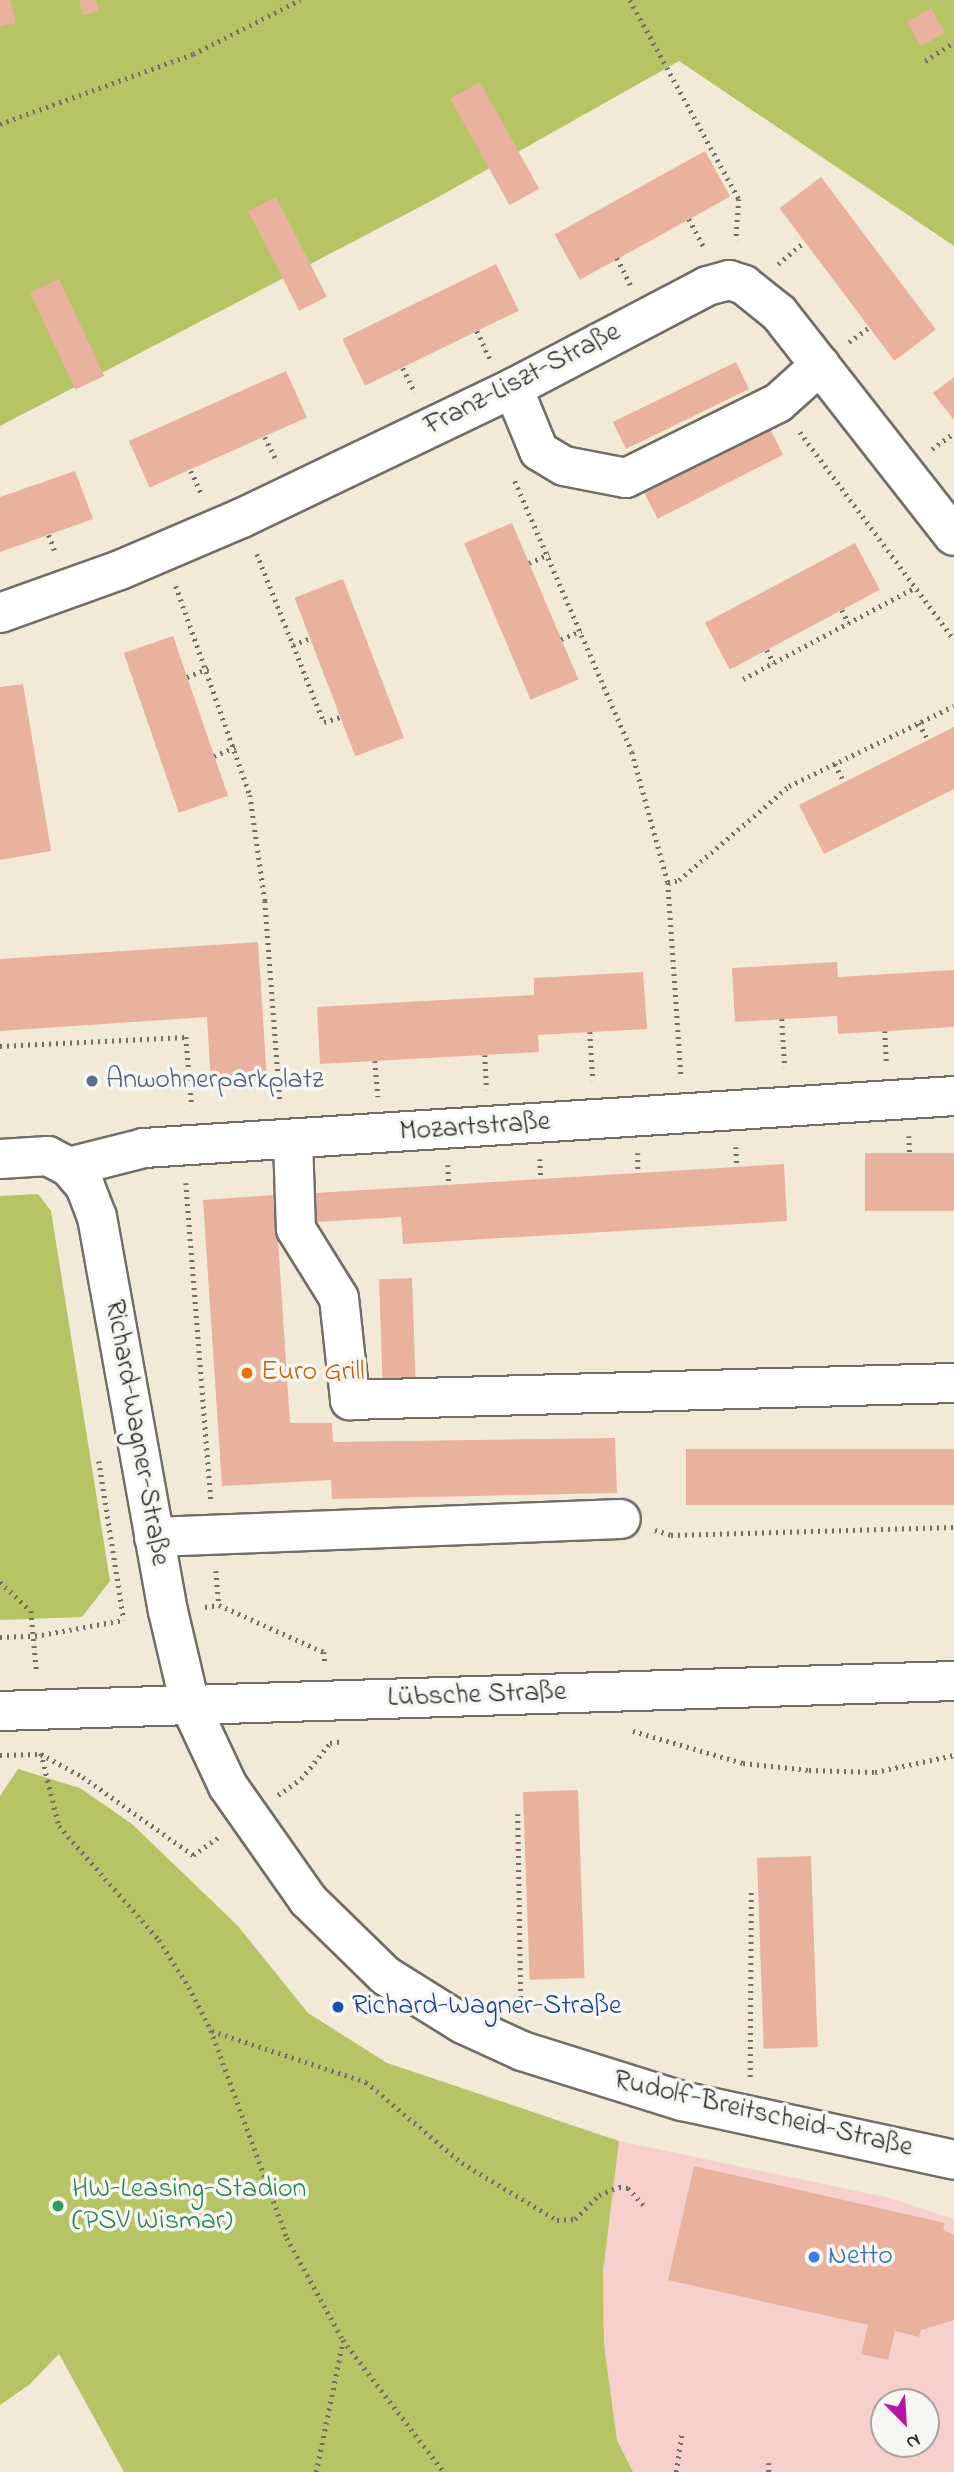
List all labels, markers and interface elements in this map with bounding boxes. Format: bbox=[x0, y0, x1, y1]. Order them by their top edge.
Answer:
street label: Franz-Liszt-Straße bbox=[419, 316, 627, 444]
place label: Anwohnerparkplatz bbox=[106, 1064, 324, 1098]
marker: Anwohnerparkplatz bbox=[84, 1073, 100, 1089]
street label: Mozartstraße bbox=[398, 1106, 552, 1150]
street label: Richard-Wagner-Straße bbox=[96, 1297, 176, 1569]
place label: Euro Grill bbox=[261, 1356, 365, 1390]
marker: Euro Grill bbox=[239, 1365, 255, 1381]
street label: Lübsche Straße bbox=[387, 1676, 567, 1716]
place label: Richard-Wagner-Straße bbox=[352, 1990, 622, 2024]
marker: Richard-Wagner-Straße bbox=[330, 1999, 346, 2015]
street label: Rudolf-Breitscheid-Straße bbox=[610, 2064, 916, 2166]
place label: HW-Leasing-Stadion (PSV Wismar) bbox=[72, 2173, 306, 2239]
marker: HW-Leasing-Stadion (PSV Wismar) bbox=[50, 2198, 66, 2214]
place label: Netto bbox=[828, 2240, 893, 2274]
marker: Netto bbox=[806, 2249, 822, 2265]
north arrow bbox=[870, 2388, 940, 2458]
text: N bbox=[902, 2426, 924, 2456]

